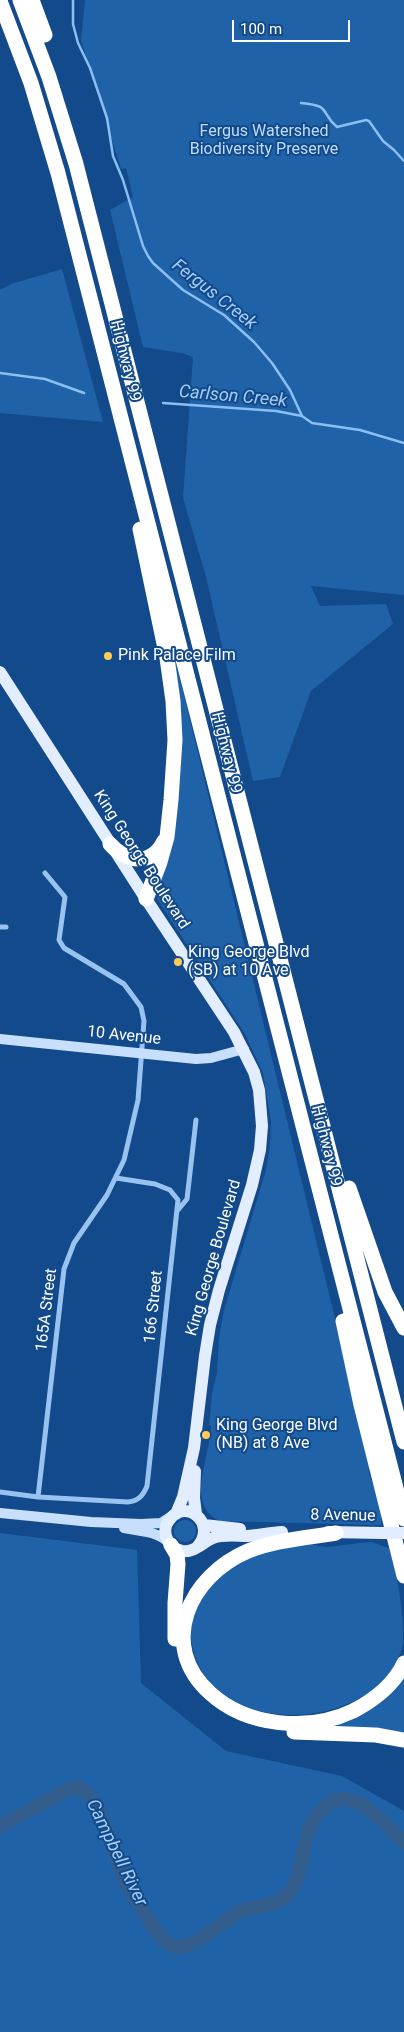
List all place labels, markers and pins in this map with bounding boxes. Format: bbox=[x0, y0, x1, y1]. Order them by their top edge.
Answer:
place label: Pink Palace Film bbox=[118, 646, 236, 666]
marker: Pink Palace Film bbox=[102, 650, 114, 662]
place label: King George Blvd (SB) at 10 Ave bbox=[188, 943, 309, 981]
marker: King George Blvd (SB) at 10 Ave bbox=[172, 956, 184, 968]
place label: King George Blvd (NB) at 8 Ave bbox=[216, 1416, 337, 1454]
marker: King George Blvd (NB) at 8 Ave bbox=[200, 1429, 212, 1441]

